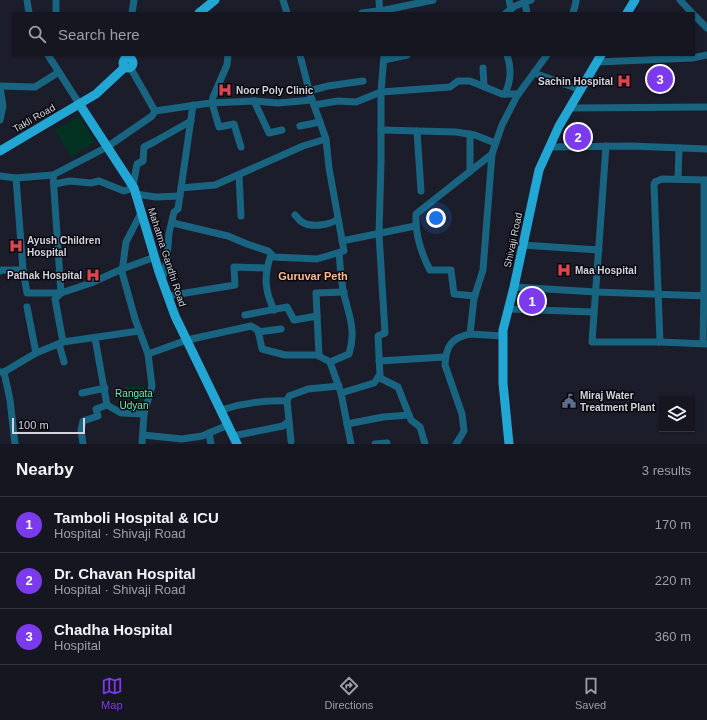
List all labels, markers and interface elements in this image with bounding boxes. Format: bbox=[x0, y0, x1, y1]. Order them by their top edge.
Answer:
search box bbox=[12, 12, 695, 56]
icon: search bbox=[26, 23, 48, 45]
text: Search here bbox=[58, 26, 140, 43]
pin: 3 bbox=[647, 64, 673, 94]
hospital icon: Sachin Hospital bbox=[616, 73, 632, 89]
place label: Sachin Hospital bbox=[538, 76, 613, 87]
hospital icon: Noor Poly Clinic bbox=[217, 82, 233, 98]
place label: Noor Poly Clinic bbox=[236, 85, 314, 96]
street label: Takli Road bbox=[11, 102, 57, 134]
pin: 2 bbox=[565, 122, 591, 152]
street label: Mahatma Gandhi Road bbox=[146, 206, 188, 308]
your location bbox=[426, 208, 446, 228]
street label: Shivaji Road bbox=[502, 211, 524, 269]
place label: Ayush Children Hospital bbox=[27, 235, 101, 258]
hospital icon: Ayush Children Hospital bbox=[8, 238, 24, 254]
hospital icon: Maa Hospital bbox=[556, 262, 572, 278]
place label: Maa Hospital bbox=[575, 265, 637, 276]
hospital icon: Pathak Hospital bbox=[85, 267, 101, 283]
place label: Pathak Hospital bbox=[7, 270, 82, 281]
district label: Guruvar Peth bbox=[278, 270, 348, 282]
pin: 1 bbox=[519, 286, 545, 316]
park label: Rangata Udyan bbox=[115, 388, 153, 411]
place label: Miraj Water Treatment Plant bbox=[580, 390, 656, 413]
public building icon: Miraj Water Treatment Plant bbox=[561, 393, 577, 409]
map controls bbox=[659, 396, 695, 432]
button: layers bbox=[659, 396, 695, 432]
scale bar bbox=[12, 416, 85, 435]
text: 100 m bbox=[18, 419, 49, 431]
text: Nearby bbox=[16, 460, 74, 479]
text: 3 results bbox=[642, 463, 691, 478]
text: Tamboli Hospital & ICU bbox=[54, 509, 219, 526]
text: 1 bbox=[25, 517, 33, 532]
text: 170 m bbox=[655, 517, 691, 532]
text: Hospital · Shivaji Road bbox=[54, 526, 186, 541]
text: Dr. Chavan Hospital bbox=[54, 565, 196, 582]
text: 2 bbox=[25, 573, 33, 588]
text: 220 m bbox=[655, 573, 691, 588]
text: Hospital · Shivaji Road bbox=[54, 582, 186, 597]
text: Chadha Hospital bbox=[54, 621, 172, 638]
text: 3 bbox=[25, 629, 33, 644]
text: 360 m bbox=[655, 629, 691, 644]
text: Hospital bbox=[54, 638, 101, 653]
tab: Map bbox=[101, 675, 123, 711]
tab: Directions bbox=[324, 675, 373, 711]
tab: Saved bbox=[575, 675, 606, 711]

